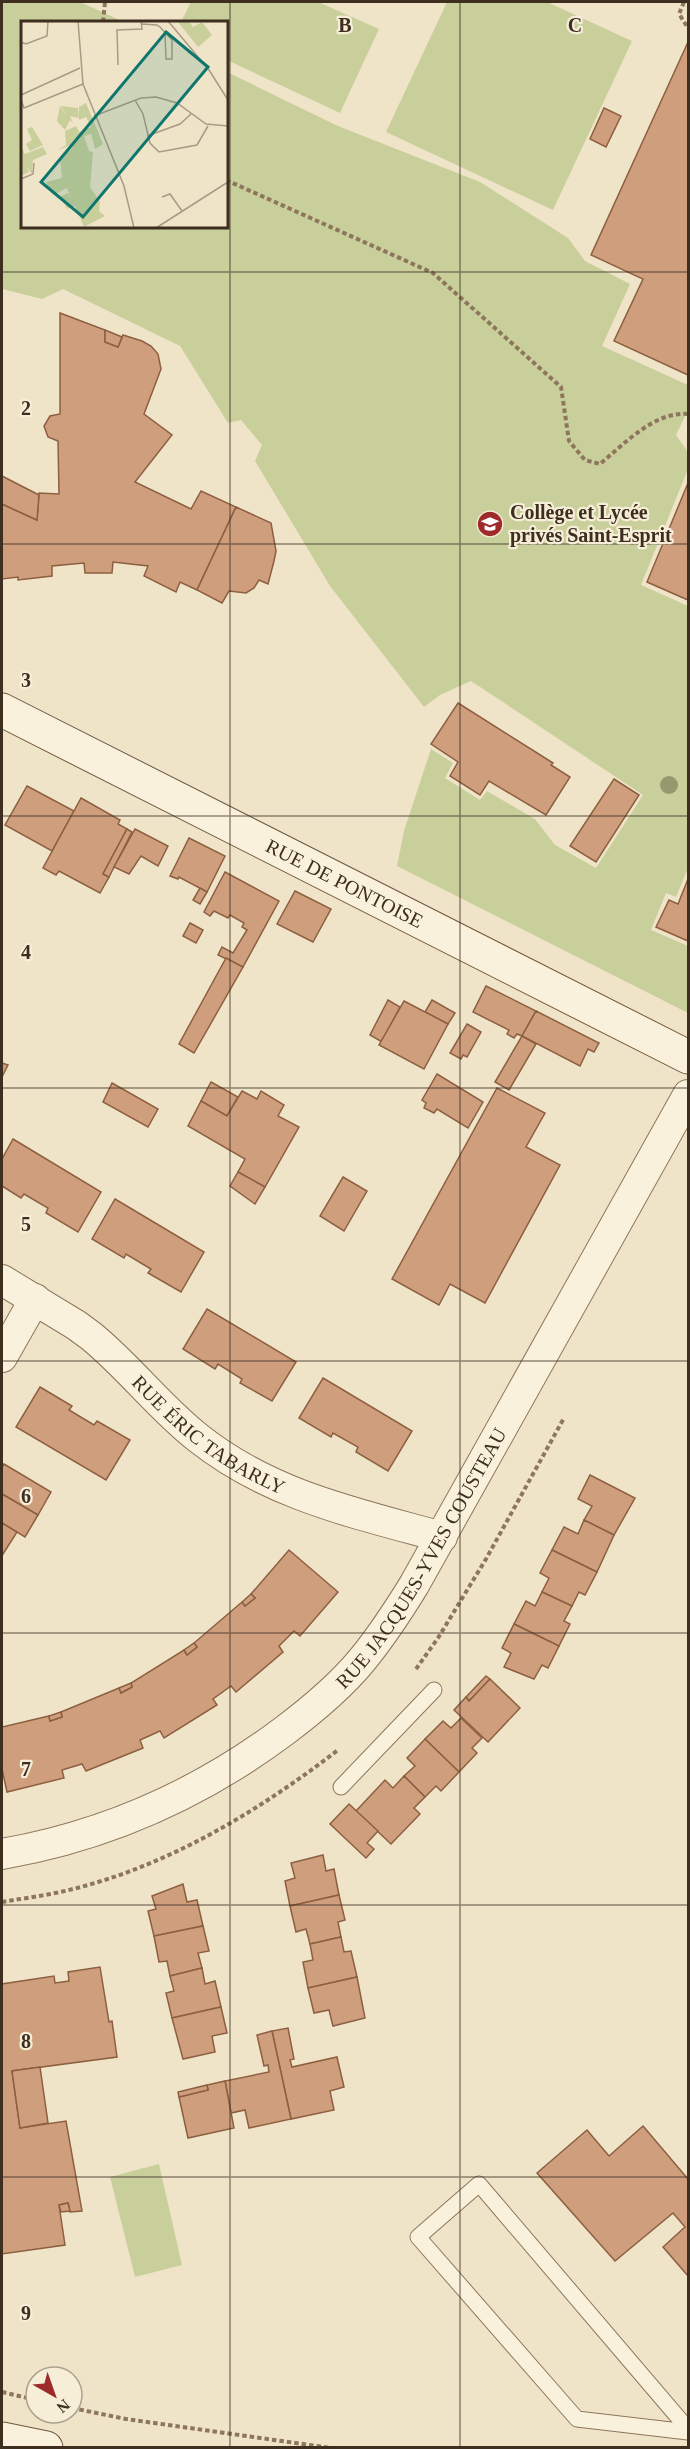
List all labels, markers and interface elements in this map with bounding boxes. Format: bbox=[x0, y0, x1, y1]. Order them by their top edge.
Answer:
text: B bbox=[338, 14, 352, 36]
text: C bbox=[568, 14, 582, 36]
inset map bbox=[21, 21, 228, 228]
text: 2 bbox=[21, 397, 31, 419]
place label: Collège et Lycée privés Saint-Esprit bbox=[510, 501, 672, 547]
school or university icon: Collège et Lycée privés Saint-Esprit bbox=[475, 509, 505, 539]
text: 3 bbox=[21, 669, 31, 691]
street label: RUE DE PONTOISE bbox=[262, 834, 427, 932]
text: 4 bbox=[21, 941, 31, 963]
text: 5 bbox=[21, 1213, 31, 1235]
street label: RUE ÉRIC TABARLY bbox=[128, 1371, 289, 1498]
street label: RUE JACQUES-YVES COUSTEAU bbox=[331, 1424, 511, 1693]
text: 6 bbox=[21, 1485, 31, 1507]
text: 7 bbox=[21, 1758, 31, 1780]
text: 8 bbox=[21, 2030, 31, 2052]
text: 9 bbox=[21, 2302, 31, 2324]
north arrow bbox=[24, 2365, 84, 2425]
text: N bbox=[53, 2396, 73, 2417]

